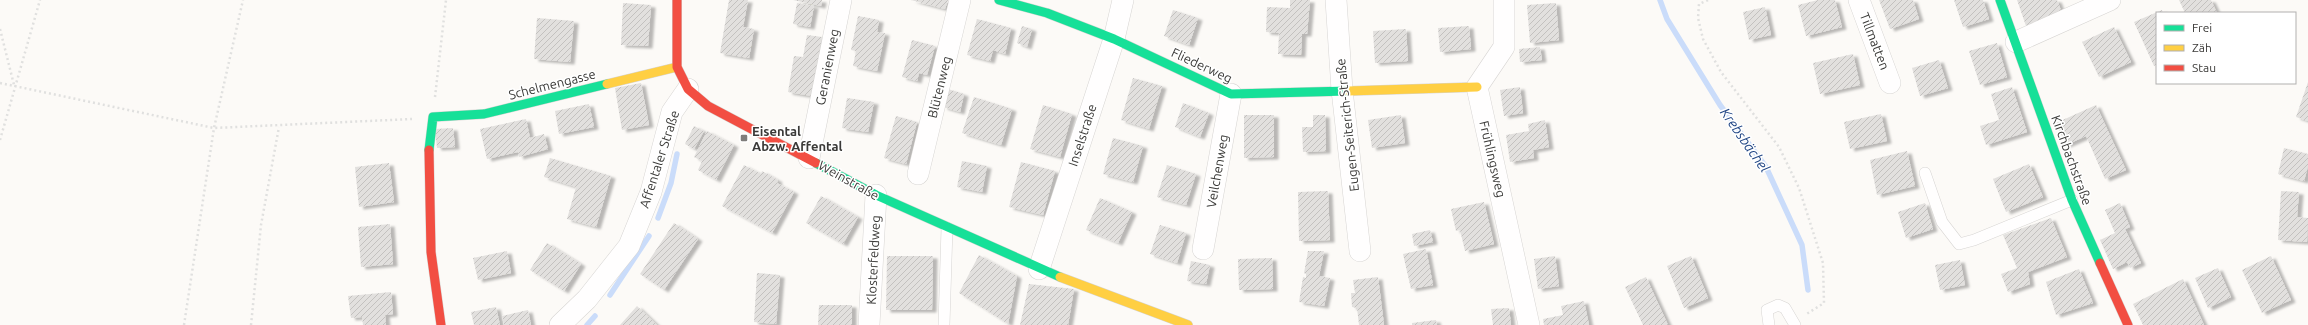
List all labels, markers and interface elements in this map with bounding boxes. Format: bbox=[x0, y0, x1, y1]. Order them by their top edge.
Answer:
street label: Tillmatten bbox=[1858, 10, 1892, 72]
legend bbox=[2156, 12, 2296, 84]
text: Frei bbox=[2192, 21, 2212, 34]
street label: Geranienweg bbox=[813, 28, 841, 106]
text: Zäh bbox=[2192, 41, 2212, 54]
street label: Fliederweg bbox=[1169, 45, 1235, 85]
street label: Blütenweg bbox=[925, 55, 953, 119]
street label: Eugen-Seiterich-Straße bbox=[1333, 58, 1361, 192]
text: Stau bbox=[2192, 61, 2216, 74]
street label: Schelmengasse bbox=[507, 66, 597, 102]
street label: Inselstraße bbox=[1065, 102, 1099, 168]
water label: Krebsbächel bbox=[1717, 105, 1773, 175]
street label: Affentaler Straße bbox=[637, 108, 681, 210]
street label: Kirchbachstraße bbox=[2049, 113, 2095, 207]
street label: Frühlingsweg bbox=[1477, 119, 1509, 199]
place label: Eisental Abzw. Affental bbox=[752, 124, 843, 153]
marker: Eisental Abzw. Affental bbox=[739, 133, 749, 143]
street label: Veilchenweg bbox=[1204, 133, 1230, 209]
street label: Weinstraße bbox=[816, 158, 882, 202]
street label: Klosterfeldweg bbox=[864, 215, 882, 305]

